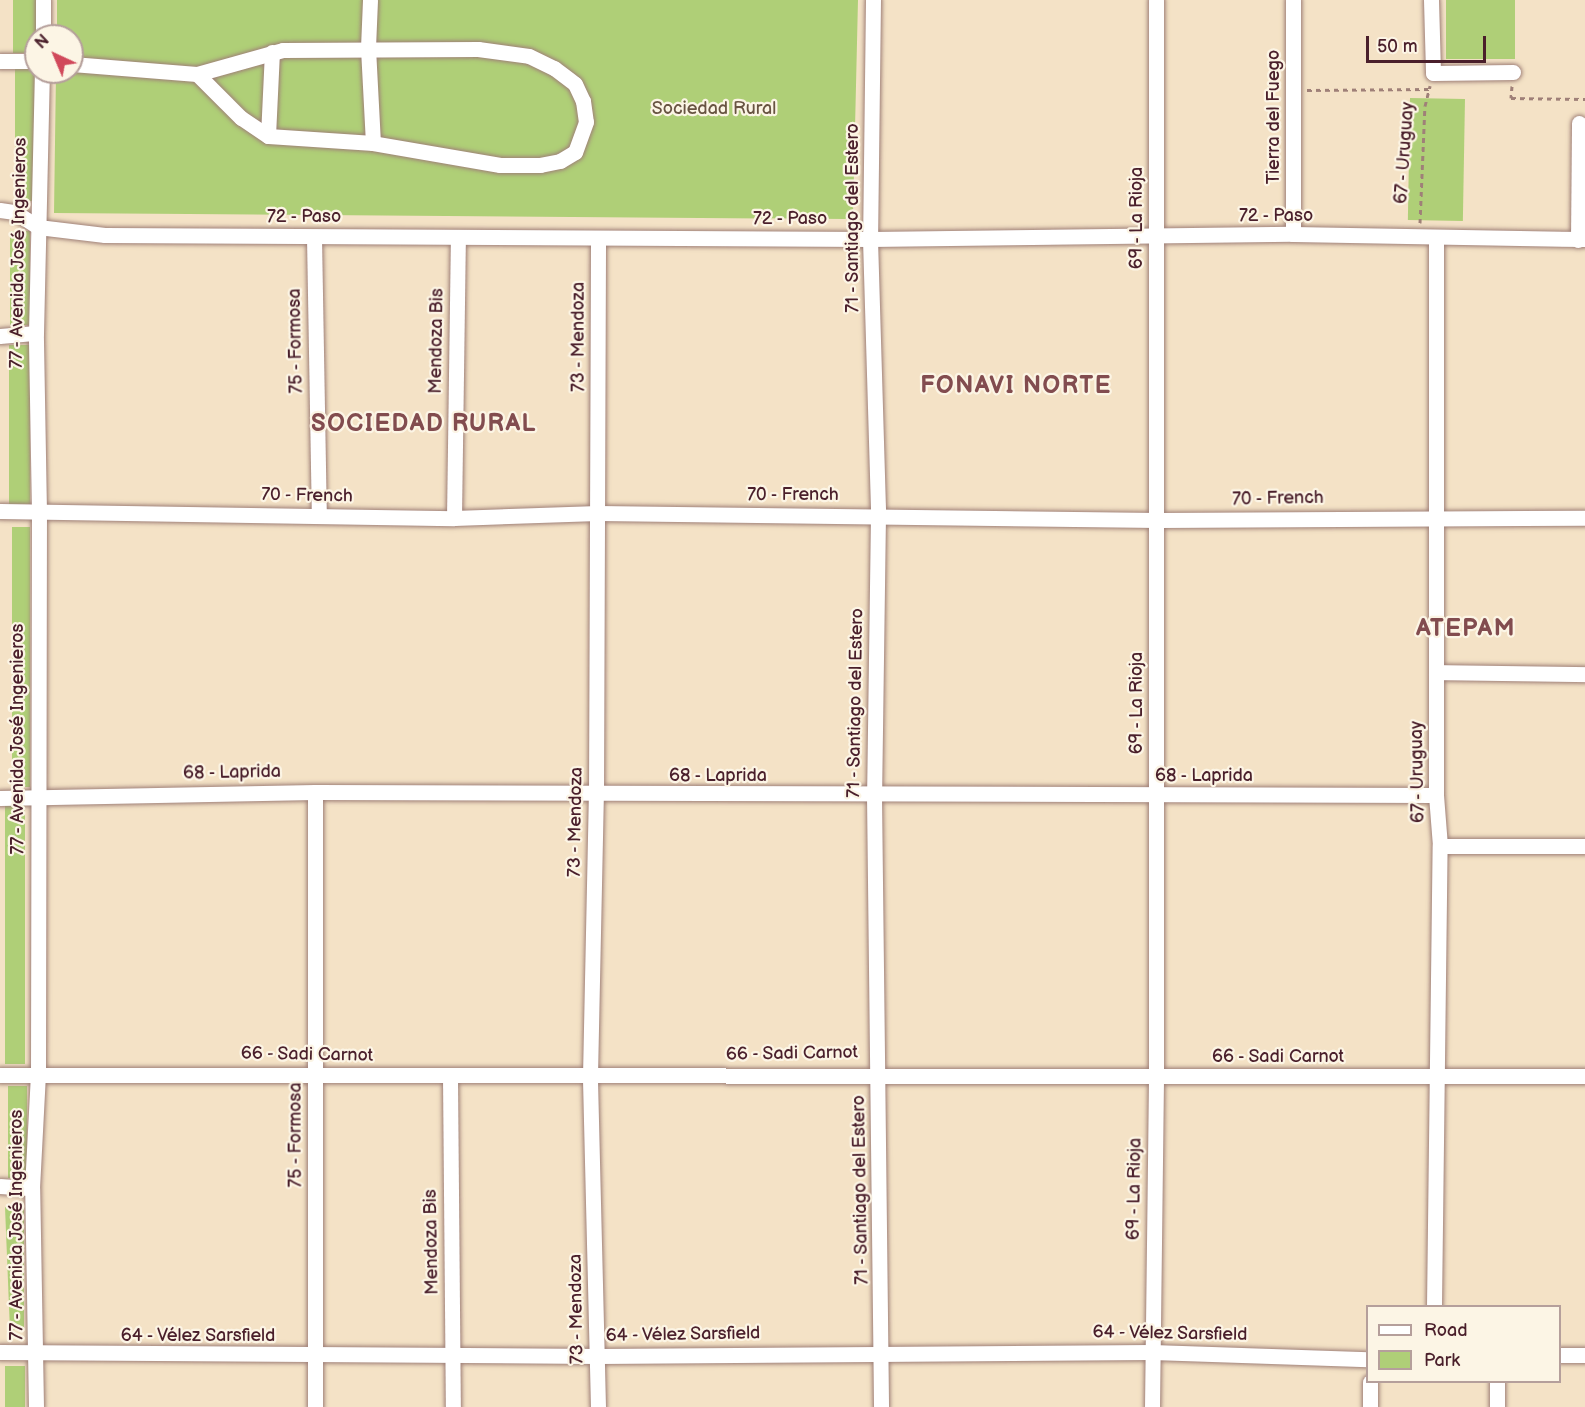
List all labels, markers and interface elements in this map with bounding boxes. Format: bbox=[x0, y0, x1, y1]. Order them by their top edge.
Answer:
north arrow bbox=[24, 24, 84, 84]
scale bar bbox=[1369, 24, 1489, 62]
text: N bbox=[32, 31, 53, 53]
text: 50 m bbox=[1377, 36, 1418, 57]
street label: Tierra del Fuego bbox=[1263, 50, 1285, 184]
park label: Sociedad Rural bbox=[652, 98, 776, 120]
street label: 67 - Uruguay bbox=[1391, 100, 1419, 206]
street label: 71 - Santiago del Estero bbox=[842, 122, 864, 314]
street label: 77 - Avenida José Ingenieros bbox=[6, 136, 32, 370]
street label: 69 - La Rioja bbox=[1126, 166, 1148, 270]
street label: 72 - Paso bbox=[1238, 205, 1314, 227]
street label: 72 - Paso bbox=[266, 206, 342, 228]
street label: 72 - Paso bbox=[752, 208, 828, 230]
street label: 73 - Mendoza bbox=[568, 281, 590, 393]
street label: 75 - Formosa bbox=[284, 288, 308, 394]
street label: Mendoza Bis bbox=[425, 288, 449, 394]
district label: FONAVI NORTE bbox=[920, 372, 1112, 400]
district label: SOCIEDAD RURAL bbox=[311, 410, 537, 438]
street label: 70 - French bbox=[260, 484, 354, 508]
street label: 70 - French bbox=[747, 484, 839, 506]
street label: 70 - French bbox=[1231, 487, 1325, 511]
street label: 71 - Santiago del Estero bbox=[844, 607, 868, 799]
district label: ATEPAM bbox=[1416, 615, 1516, 643]
street label: 77 - Avenida José Ingenieros bbox=[7, 622, 29, 856]
street label: 69 - La Rioja bbox=[1126, 651, 1148, 755]
street label: 67 - Uruguay bbox=[1406, 720, 1430, 824]
street label: 68 - Laprida bbox=[182, 761, 282, 785]
street label: 68 - Laprida bbox=[668, 765, 768, 787]
street label: 68 - Laprida bbox=[1154, 765, 1254, 787]
street label: 73 - Mendoza bbox=[564, 766, 588, 878]
street label: 66 - Sadi Carnot bbox=[725, 1042, 859, 1066]
street label: 66 - Sadi Carnot bbox=[240, 1043, 374, 1067]
street label: 66 - Sadi Carnot bbox=[1211, 1046, 1345, 1068]
street label: 75 - Formosa bbox=[285, 1082, 307, 1188]
street label: 71 - Santiago del Estero bbox=[849, 1094, 873, 1286]
street label: 77 - Avenida José Ingenieros bbox=[6, 1108, 28, 1342]
street label: 69 - La Rioja bbox=[1123, 1137, 1147, 1241]
street label: Mendoza Bis bbox=[420, 1189, 444, 1295]
street label: 73 - Mendoza bbox=[565, 1253, 589, 1365]
legend bbox=[1366, 1305, 1561, 1383]
text: Road bbox=[1424, 1320, 1468, 1341]
street label: 64 - Vélez Sarsfield bbox=[1091, 1322, 1249, 1346]
street label: 64 - Vélez Sarsfield bbox=[604, 1323, 762, 1347]
street label: 64 - Vélez Sarsfield bbox=[120, 1325, 276, 1347]
text: Park bbox=[1424, 1350, 1460, 1371]

